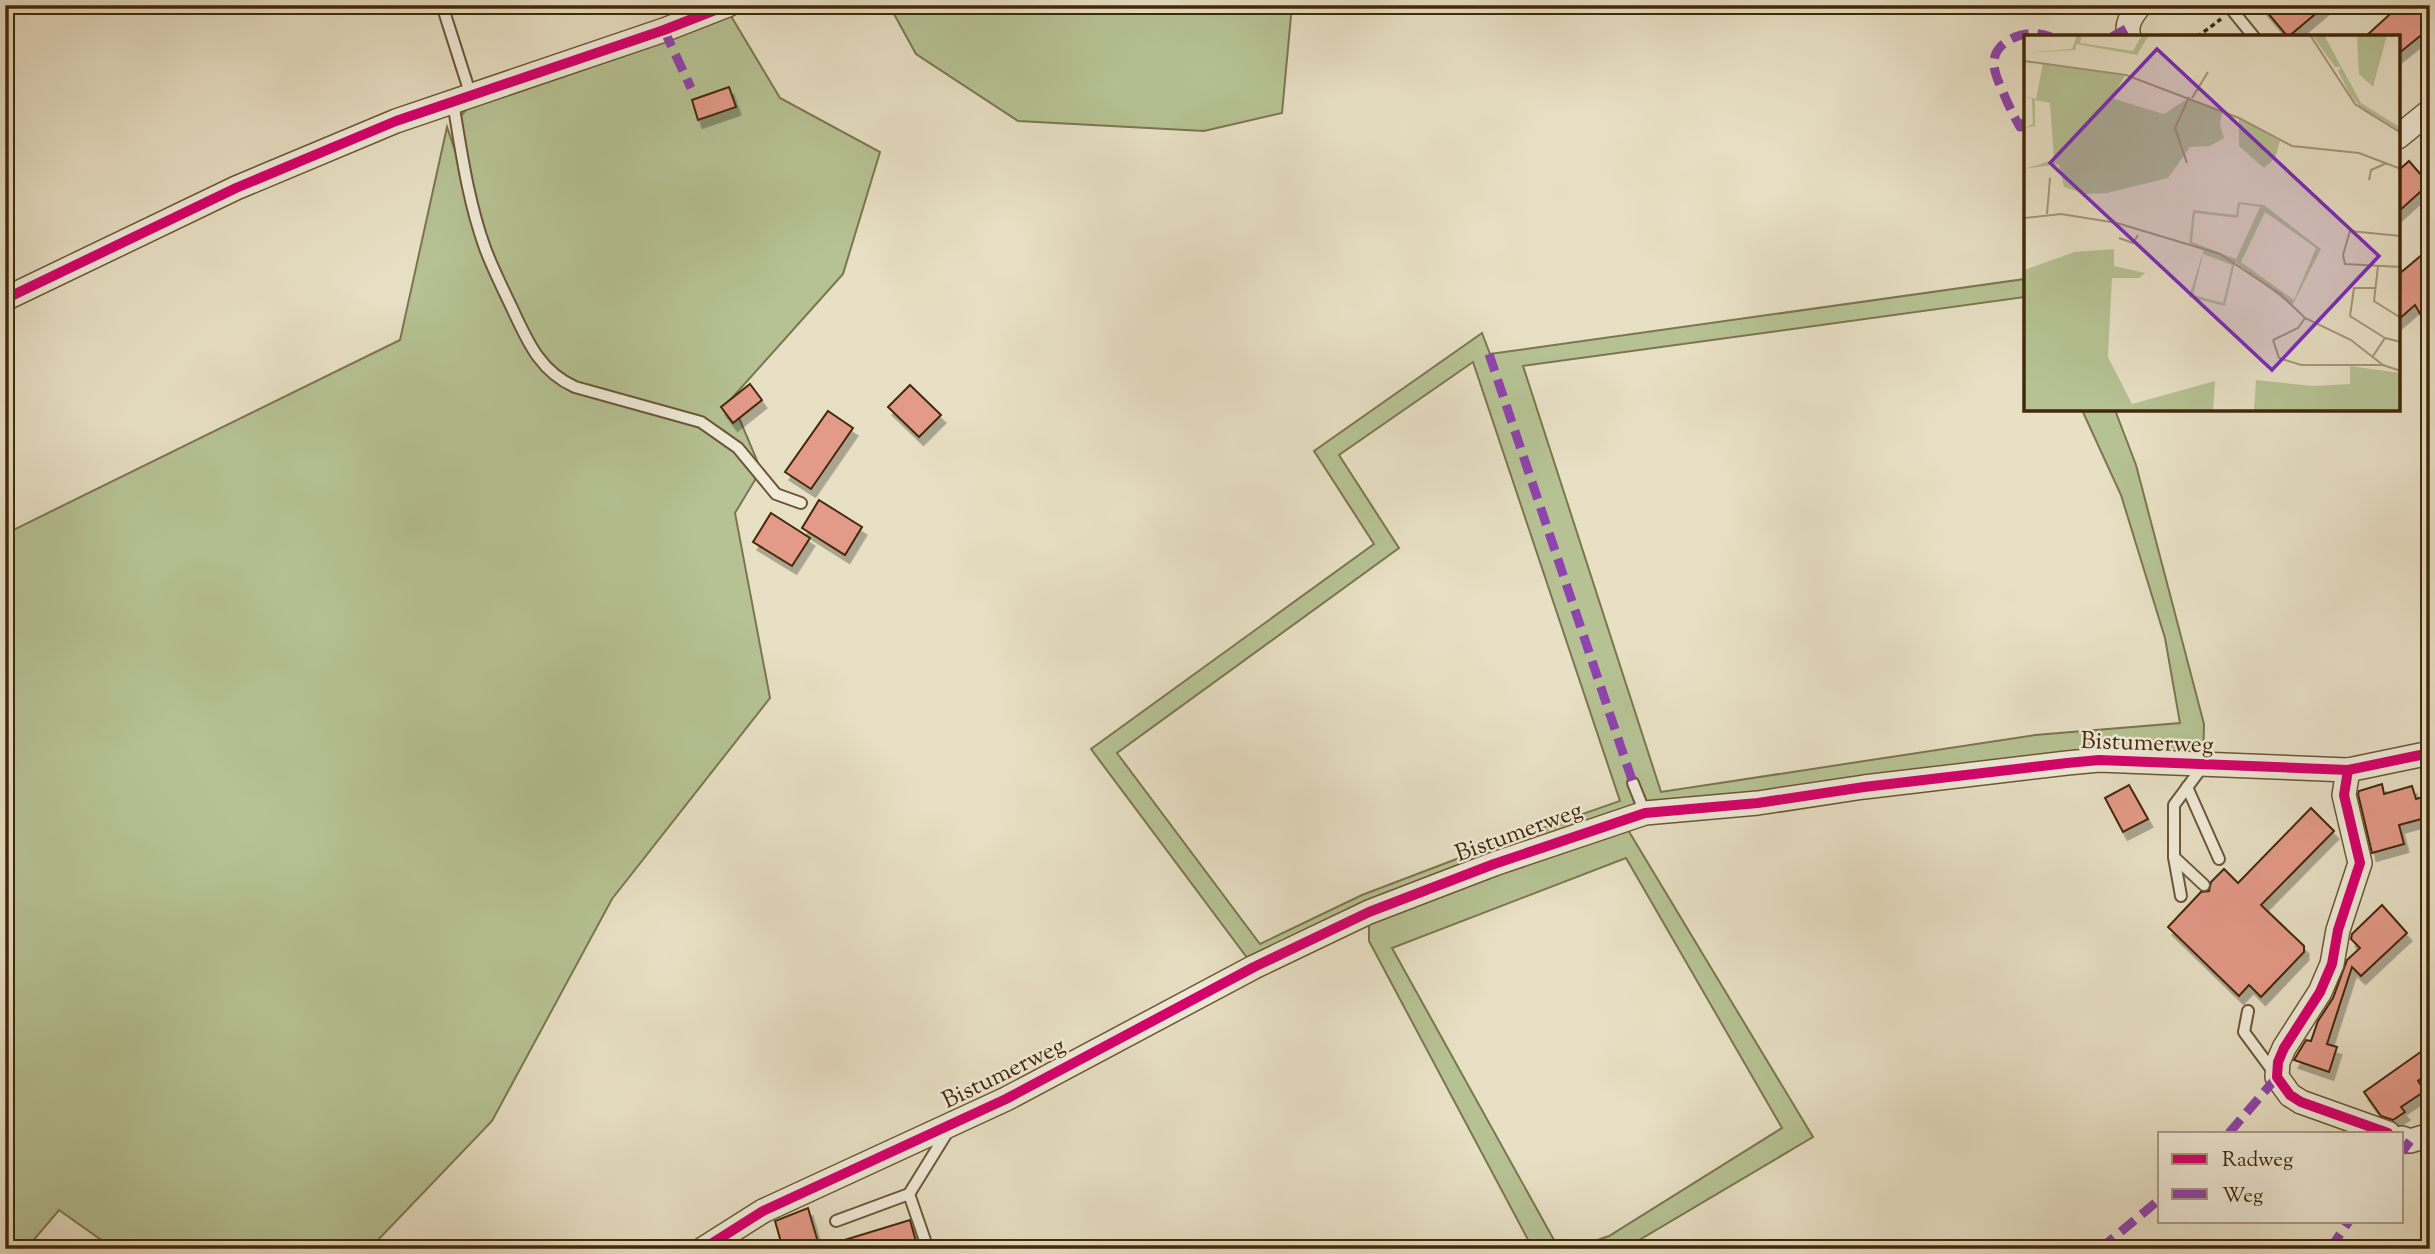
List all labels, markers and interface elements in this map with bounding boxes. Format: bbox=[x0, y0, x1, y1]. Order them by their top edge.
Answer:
inset map bbox=[2024, 35, 2400, 411]
street label: Bistumerweg bbox=[2080, 725, 2215, 763]
street label: Bistumerweg bbox=[1451, 794, 1588, 872]
street label: Bistumerweg bbox=[937, 1029, 1072, 1119]
legend bbox=[2158, 1132, 2404, 1222]
text: Radweg bbox=[2222, 1146, 2293, 1176]
text: Weg bbox=[2222, 1182, 2263, 1212]

